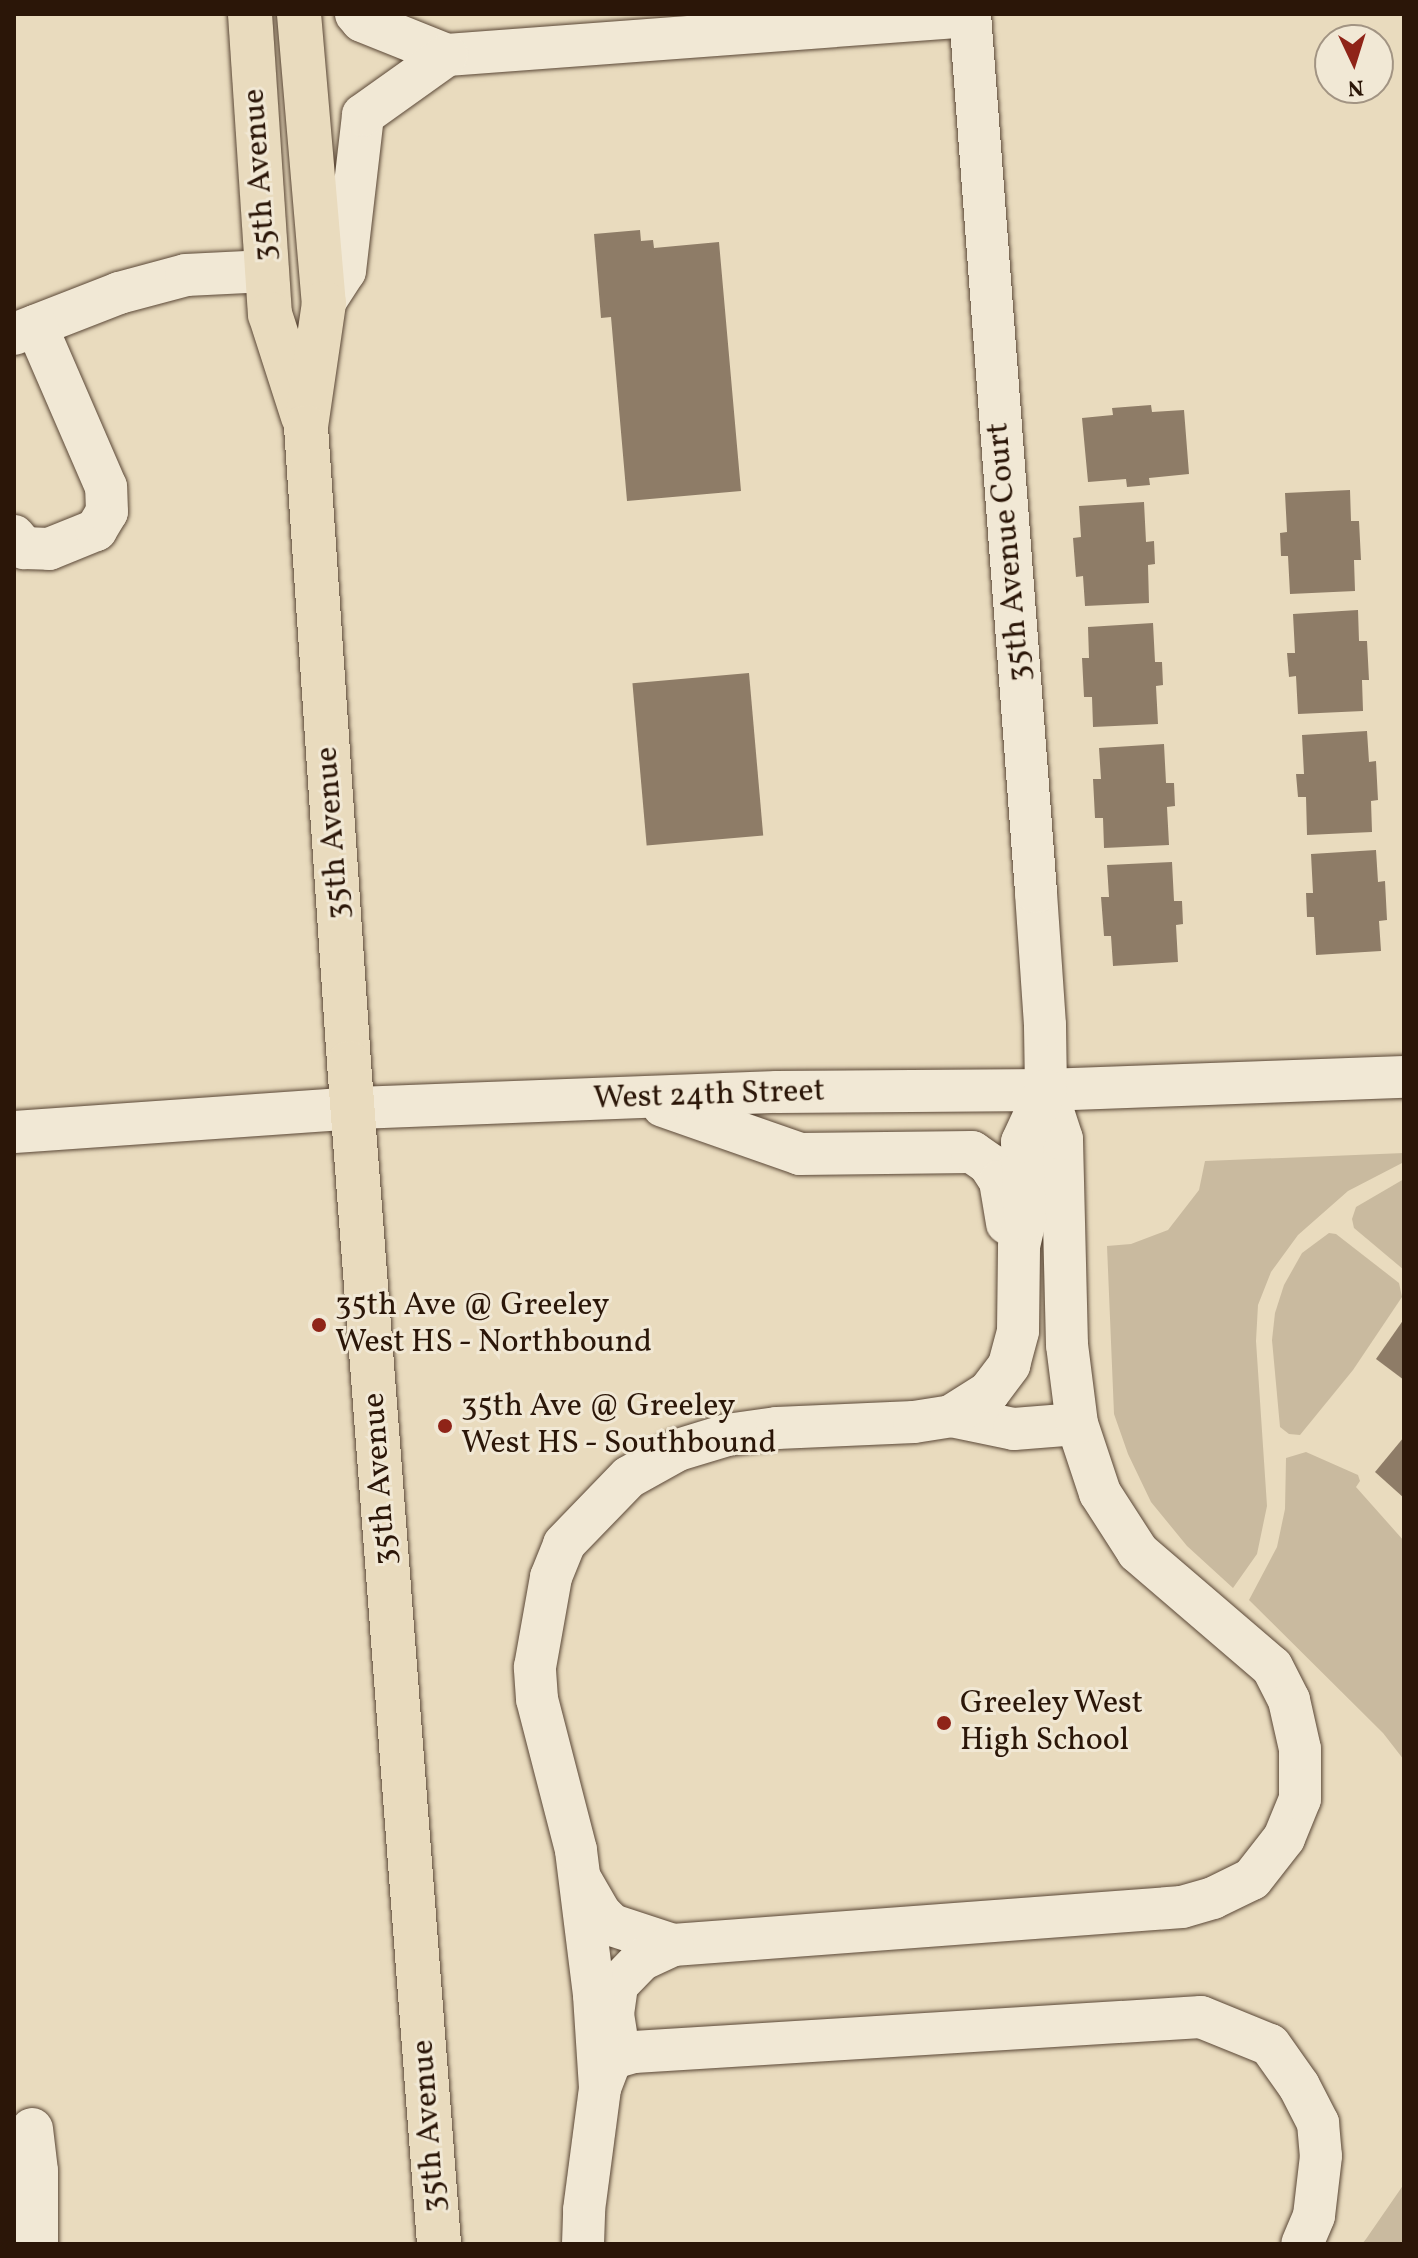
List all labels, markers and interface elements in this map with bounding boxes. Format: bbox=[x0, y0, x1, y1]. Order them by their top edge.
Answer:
north arrow bbox=[1314, 24, 1394, 104]
text: N bbox=[1347, 70, 1365, 102]
street label: 35th Avenue bbox=[236, 87, 286, 263]
street label: 35th Avenue Court bbox=[980, 421, 1040, 683]
street label: 35th Avenue bbox=[309, 745, 359, 921]
street label: West 24th Street bbox=[592, 1073, 826, 1119]
place label: 35th Ave @ Greeley West HS - Northbound bbox=[335, 1288, 653, 1363]
marker: 35th Ave @ Greeley West HS - Northbound bbox=[310, 1316, 328, 1334]
place label: 35th Ave @ Greeley West HS - Southbound bbox=[461, 1389, 778, 1464]
street label: 35th Avenue bbox=[356, 1391, 406, 1567]
marker: 35th Ave @ Greeley West HS - Southbound bbox=[436, 1417, 454, 1435]
place label: Greeley West High School bbox=[960, 1686, 1145, 1761]
marker: Greeley West High School bbox=[935, 1714, 953, 1732]
street label: 35th Avenue bbox=[405, 2038, 455, 2214]

